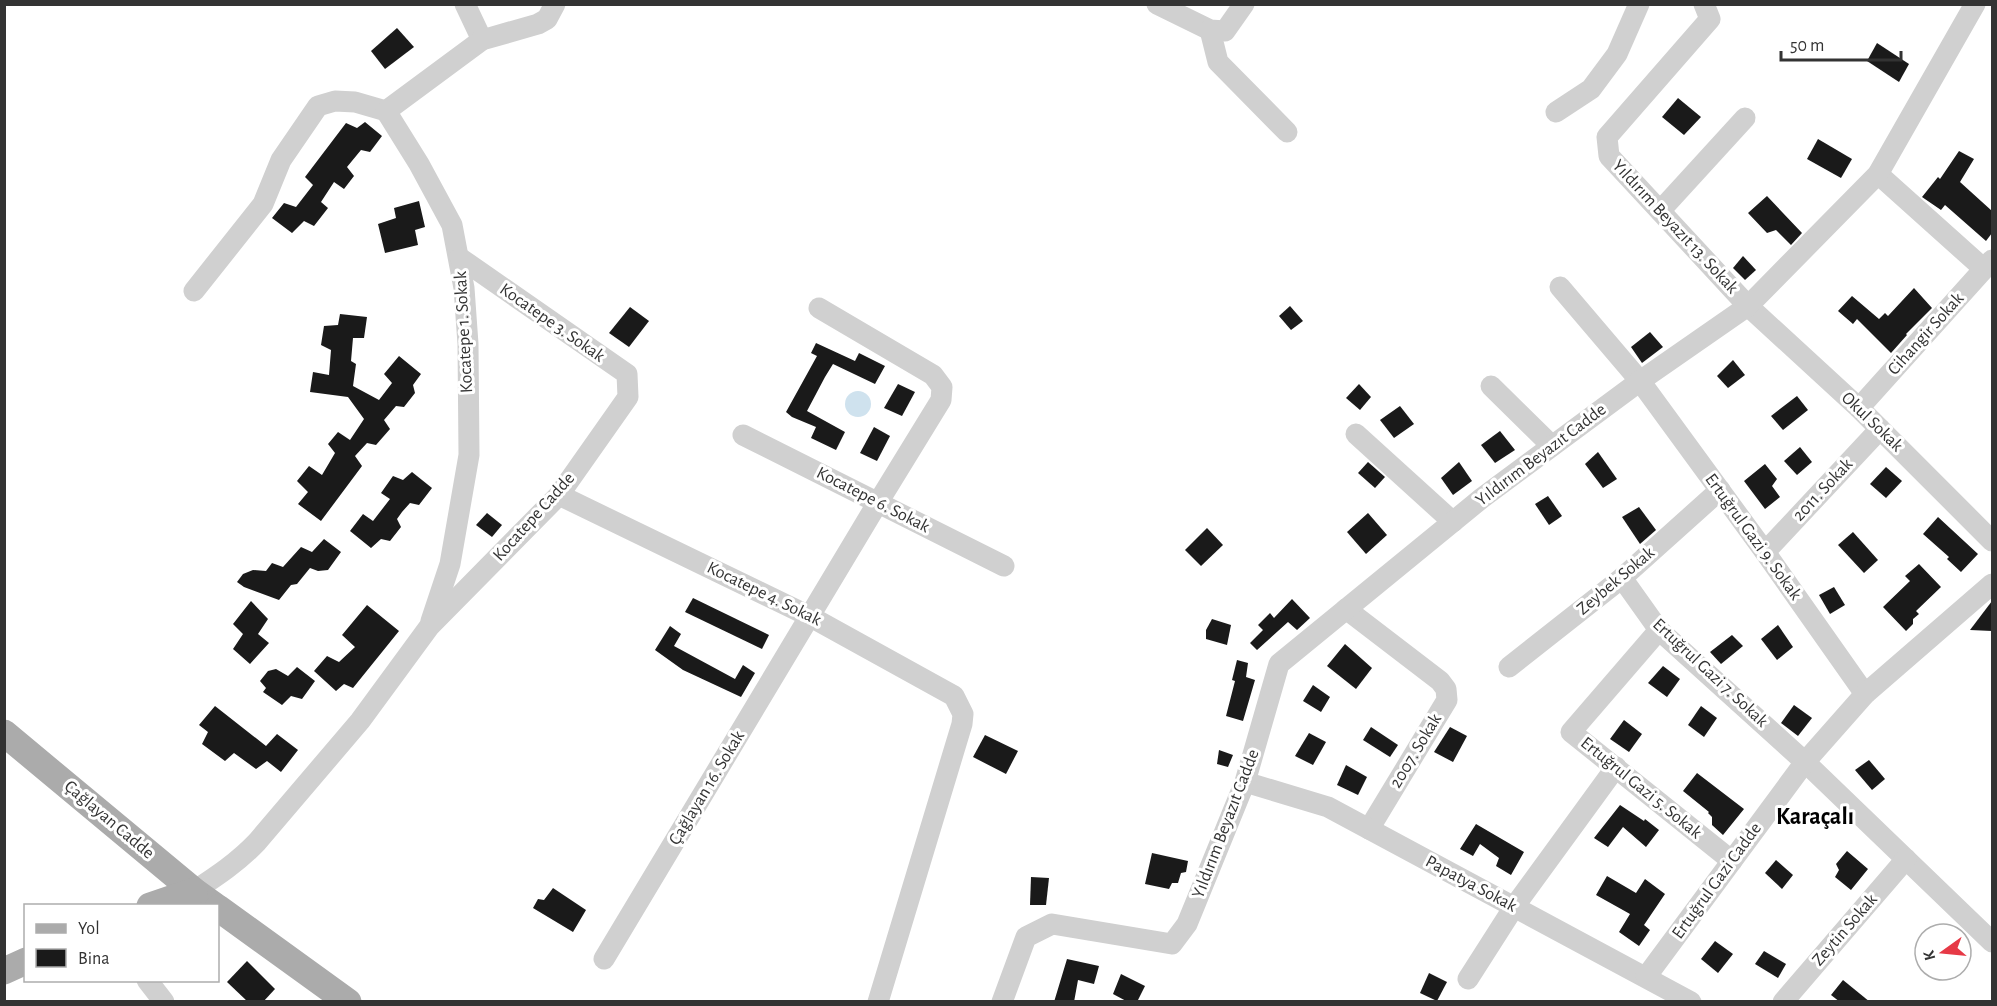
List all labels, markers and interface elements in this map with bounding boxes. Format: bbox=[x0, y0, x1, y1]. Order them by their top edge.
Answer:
scale bar bbox=[1781, 24, 1901, 62]
text: 50 m bbox=[1790, 37, 1824, 55]
street label: Yıldırım Beyazıt 13. Sokak bbox=[1609, 157, 1742, 298]
street label: Kocatepe 1. Sokak bbox=[452, 270, 476, 393]
street label: Kocatepe 3. Sokak bbox=[496, 280, 608, 366]
street label: Cihangir Sokak bbox=[1885, 289, 1968, 379]
street label: Okul Sokak bbox=[1838, 389, 1907, 456]
street label: Yıldırım Beyazıt Cadde bbox=[1473, 400, 1609, 510]
street label: 2011. Sokak bbox=[1790, 455, 1857, 525]
street label: Kocatepe 6. Sokak bbox=[813, 464, 933, 537]
street label: Kocatepe Cadde bbox=[490, 469, 578, 565]
street label: Ertuğrul Gazi 9. Sokak bbox=[1701, 471, 1805, 604]
street label: Zeybek Sokak bbox=[1574, 543, 1659, 618]
street label: Kocatepe 4. Sokak bbox=[704, 559, 825, 630]
street label: Ertuğrul Gazi 7. Sokak bbox=[1649, 615, 1772, 731]
street label: 2007. Sokak bbox=[1387, 710, 1446, 791]
street label: Çağlayan 16. Sokak bbox=[666, 727, 749, 848]
street label: Ertuğrul Gazi 5. Sokak bbox=[1577, 734, 1706, 843]
street label: Yıldırım Beyazıt Cadde bbox=[1189, 747, 1263, 901]
street label: Çağlayan Cadde bbox=[61, 777, 157, 863]
district label: Karaçalı bbox=[1776, 805, 1854, 829]
street label: Ertuğrul Gazi Cadde bbox=[1669, 820, 1765, 942]
street label: Papatya Sokak bbox=[1422, 852, 1520, 916]
street label: Zeytin Sokak bbox=[1809, 890, 1881, 969]
legend bbox=[24, 904, 219, 982]
text: Yol bbox=[78, 920, 100, 938]
north arrow bbox=[1913, 922, 1973, 982]
text: K bbox=[1920, 948, 1938, 962]
text: Bina bbox=[78, 950, 110, 968]

